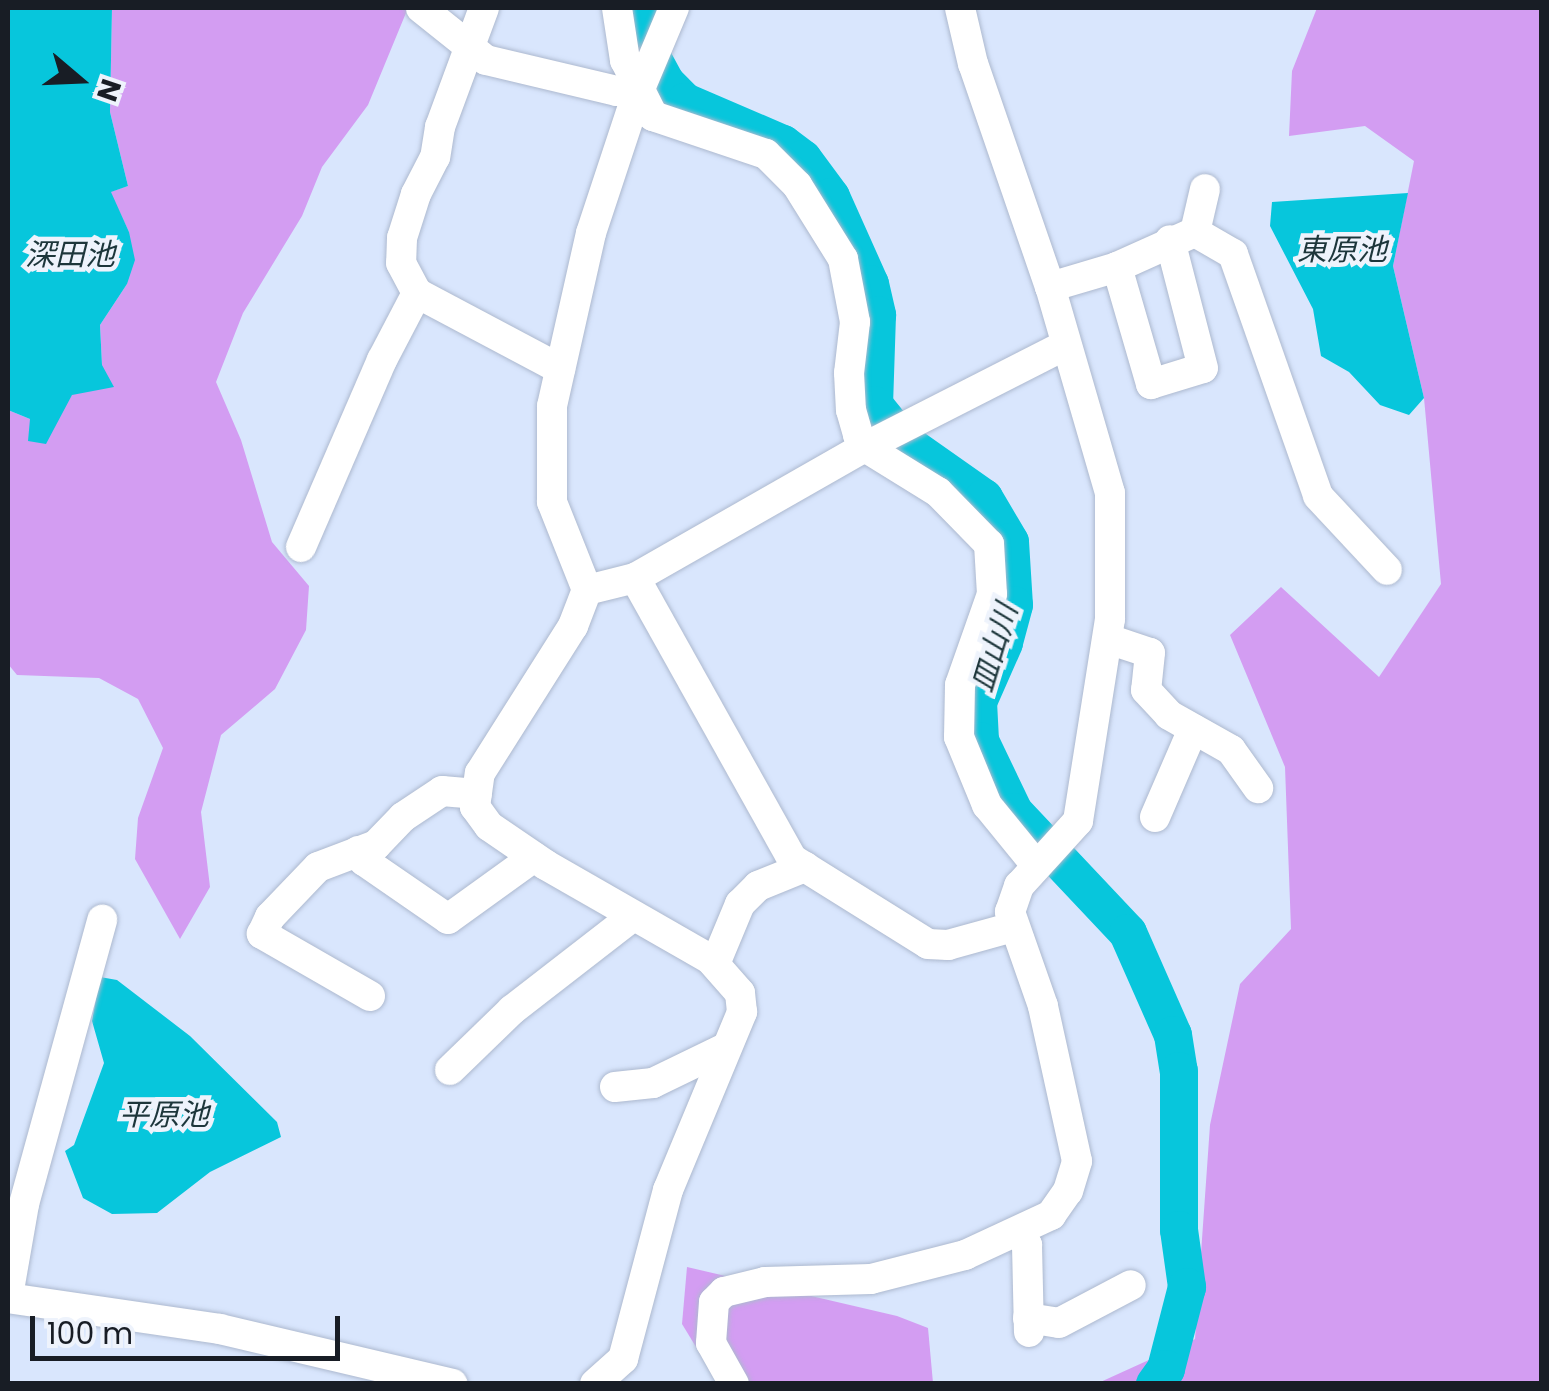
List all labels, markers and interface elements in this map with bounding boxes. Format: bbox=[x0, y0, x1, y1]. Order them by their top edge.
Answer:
north arrow bbox=[30, 30, 130, 130]
text: N bbox=[87, 74, 131, 106]
water label: 東原池 bbox=[1297, 232, 1387, 268]
water label: 深田池 bbox=[25, 237, 115, 273]
water label: 皿山川 bbox=[965, 600, 1025, 696]
water label: 平原池 bbox=[119, 1097, 209, 1133]
scale bar bbox=[35, 1296, 345, 1358]
text: 100 m bbox=[47, 1312, 133, 1355]

